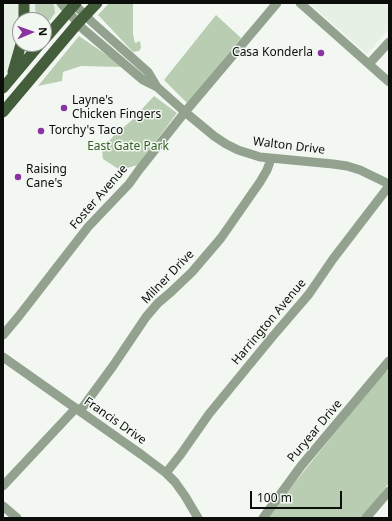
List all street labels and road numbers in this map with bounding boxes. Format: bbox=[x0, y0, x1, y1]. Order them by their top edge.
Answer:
street label: Walton Drive bbox=[252, 134, 326, 158]
street label: Foster Avenue bbox=[67, 162, 131, 232]
street label: Milner Drive bbox=[139, 247, 197, 307]
street label: Harrington Avenue bbox=[229, 276, 309, 368]
street label: Francis Drive bbox=[81, 394, 149, 448]
street label: Puryear Drive bbox=[285, 397, 345, 465]

